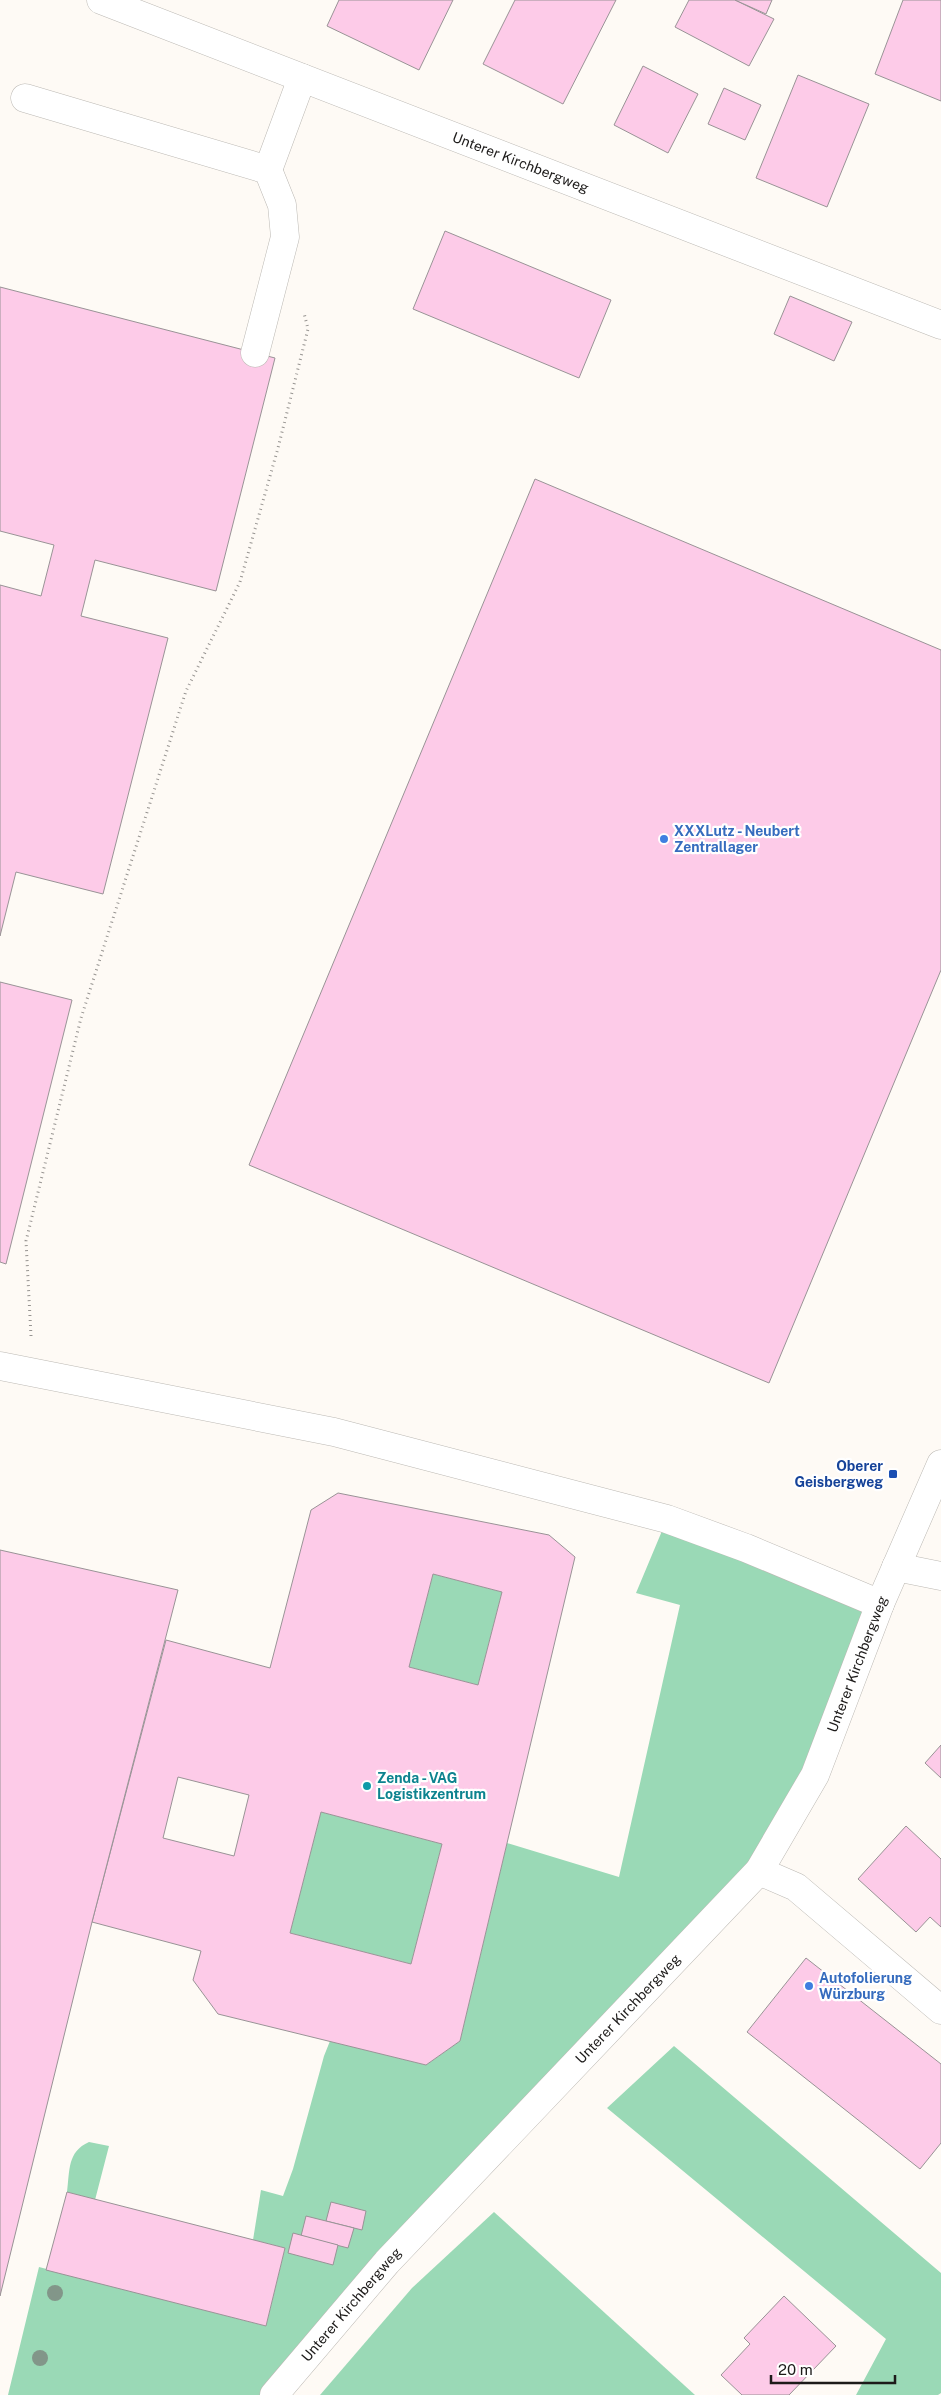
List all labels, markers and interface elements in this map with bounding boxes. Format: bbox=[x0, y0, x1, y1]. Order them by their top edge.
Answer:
street label: Unterer Kirchbergweg bbox=[450, 129, 591, 196]
place label: XXXLutz - Neubert Zentrallager bbox=[674, 823, 800, 855]
marker: XXXLutz - Neubert Zentrallager bbox=[658, 833, 670, 845]
place label: Oberer Geisbergweg bbox=[794, 1458, 883, 1490]
marker: Oberer Geisbergweg bbox=[887, 1468, 899, 1480]
street label: Unterer Kirchbergweg bbox=[824, 1593, 891, 1735]
place label: Zenda - VAG Logistikzentrum bbox=[377, 1770, 486, 1802]
marker: Zenda - VAG Logistikzentrum bbox=[361, 1780, 373, 1792]
street label: Unterer Kirchbergweg bbox=[572, 1951, 684, 2067]
place label: Autofolierung Würzburg bbox=[819, 1970, 912, 2002]
marker: Autofolierung Würzburg bbox=[803, 1980, 815, 1992]
street label: Unterer Kirchbergweg bbox=[298, 2244, 405, 2365]
scale bar bbox=[771, 2352, 895, 2384]
text: 20 m bbox=[778, 2361, 813, 2378]

